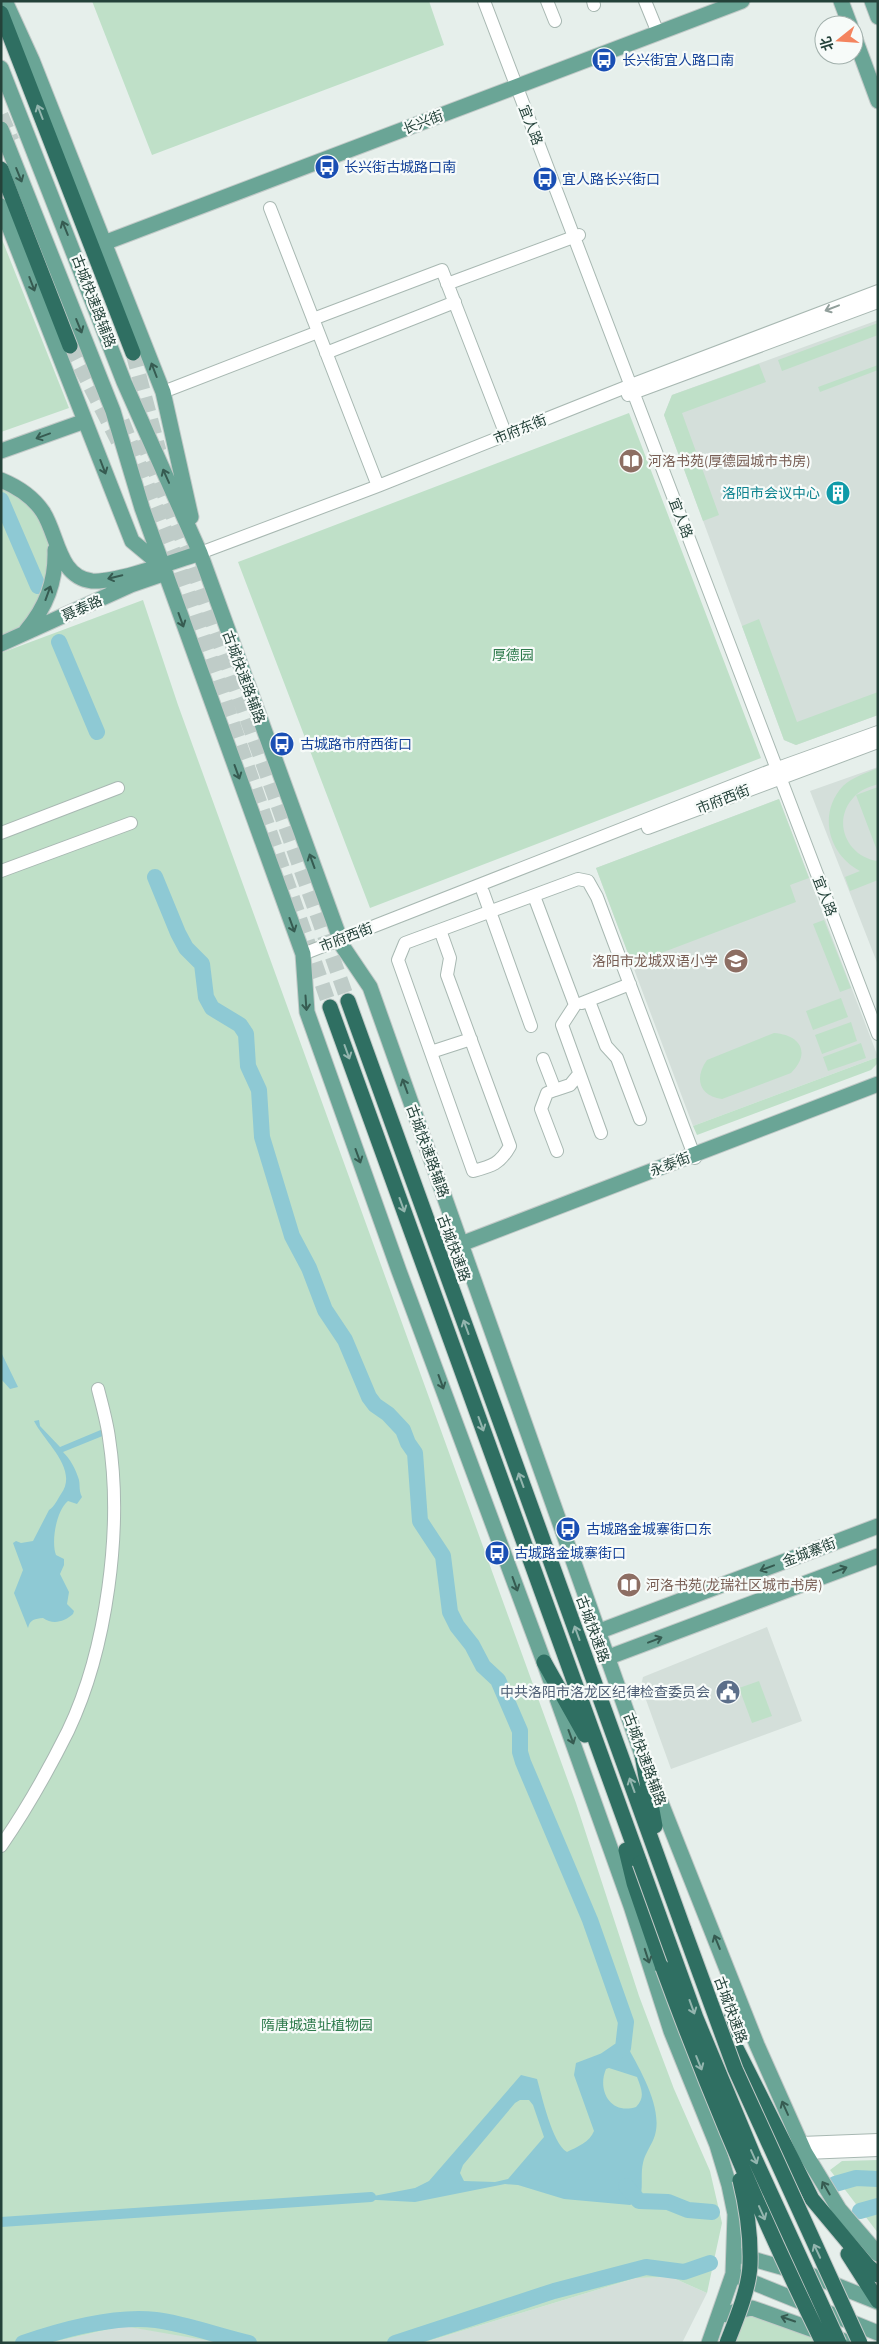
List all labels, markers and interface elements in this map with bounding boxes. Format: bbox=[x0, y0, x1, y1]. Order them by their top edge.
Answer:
north arrow bbox=[814, 15, 864, 65]
text: 北 bbox=[816, 34, 839, 53]
bus stop icon: 长兴街宜人路口南 bbox=[591, 47, 617, 73]
place label: 长兴街宜人路口南 bbox=[622, 51, 734, 71]
street label: 宜人路 bbox=[513, 102, 547, 149]
one-way arrow bbox=[34, 105, 44, 120]
street label: 长兴街 bbox=[400, 106, 447, 140]
bus stop icon: 长兴街古城路口南 bbox=[314, 154, 340, 180]
place label: 长兴街古城路口南 bbox=[344, 158, 456, 178]
bus stop icon: 宜人路长兴街口 bbox=[532, 166, 558, 192]
one-way arrow bbox=[15, 167, 24, 182]
place label: 宜人路长兴街口 bbox=[562, 170, 660, 190]
one-way arrow bbox=[60, 221, 69, 236]
street label: 古城快速路辅路 bbox=[66, 252, 120, 351]
one-way arrow bbox=[27, 276, 37, 291]
one-way arrow bbox=[825, 304, 840, 313]
one-way arrow bbox=[75, 318, 85, 333]
one-way arrow bbox=[149, 363, 158, 378]
street label: 市府东街 bbox=[491, 410, 550, 450]
one-way arrow bbox=[36, 432, 51, 441]
library icon: 河洛书苑(厚德园城市书房) bbox=[618, 448, 644, 474]
place label: 河洛书苑(厚德园城市书房) bbox=[648, 452, 810, 472]
one-way arrow bbox=[99, 459, 108, 474]
one-way arrow bbox=[160, 469, 170, 484]
building icon: 洛阳市会议中心 bbox=[825, 480, 851, 506]
place label: 洛阳市会议中心 bbox=[722, 484, 820, 504]
street label: 宜人路 bbox=[663, 495, 697, 542]
one-way arrow bbox=[107, 573, 123, 582]
one-way arrow bbox=[44, 586, 54, 602]
street label: 聂泰路 bbox=[59, 591, 106, 627]
one-way arrow bbox=[177, 611, 186, 627]
street label: 古城快速路辅路 bbox=[217, 628, 269, 727]
park label: 厚德园 bbox=[492, 646, 534, 666]
bus stop icon: 古城路市府西街口 bbox=[269, 731, 295, 757]
place label: 古城路市府西街口 bbox=[300, 735, 412, 755]
one-way arrow bbox=[233, 764, 242, 780]
street label: 市府西街 bbox=[694, 781, 753, 819]
one-way arrow bbox=[307, 854, 316, 869]
street label: 宜人路 bbox=[807, 873, 841, 920]
one-way arrow bbox=[288, 917, 297, 932]
street label: 市府西街 bbox=[317, 919, 376, 957]
school or university icon: 洛阳市龙城双语小学 bbox=[723, 948, 749, 974]
place label: 洛阳市龙城双语小学 bbox=[592, 952, 718, 972]
one-way arrow bbox=[302, 994, 311, 1010]
one-way arrow bbox=[343, 1044, 352, 1060]
one-way arrow bbox=[400, 1079, 409, 1095]
street label: 古城快速路辅路 bbox=[401, 1102, 453, 1201]
one-way arrow bbox=[354, 1148, 363, 1164]
street label: 永泰街 bbox=[647, 1148, 694, 1182]
one-way arrow bbox=[398, 1197, 407, 1213]
street label: 古城快速路 bbox=[432, 1212, 474, 1285]
one-way arrow bbox=[461, 1320, 470, 1335]
one-way arrow bbox=[437, 1374, 446, 1390]
one-way arrow bbox=[477, 1416, 486, 1431]
one-way arrow bbox=[516, 1473, 525, 1488]
bus stop icon: 古城路金城寨街口东 bbox=[555, 1516, 581, 1542]
place label: 古城路金城寨街口东 bbox=[586, 1520, 712, 1540]
street label: 金城寨街 bbox=[780, 1534, 839, 1572]
bus stop icon: 古城路金城寨街口 bbox=[484, 1540, 510, 1566]
place label: 古城路金城寨街口 bbox=[514, 1544, 626, 1564]
one-way arrow bbox=[759, 1564, 775, 1573]
one-way arrow bbox=[832, 1565, 847, 1574]
library icon: 河洛书苑(龙瑞社区城市书房) bbox=[616, 1572, 642, 1598]
one-way arrow bbox=[511, 1576, 520, 1591]
place label: 河洛书苑(龙瑞社区城市书房) bbox=[646, 1576, 822, 1596]
street label: 古城快速路 bbox=[571, 1593, 613, 1666]
one-way arrow bbox=[572, 1625, 581, 1641]
one-way arrow bbox=[646, 1635, 662, 1644]
public building icon: 中共洛阳市洛龙区纪律检查委员会 bbox=[715, 1679, 741, 1705]
place label: 中共洛阳市洛龙区纪律检查委员会 bbox=[500, 1683, 710, 1703]
street label: 古城快速路辅路 bbox=[618, 1710, 670, 1809]
one-way arrow bbox=[567, 1728, 576, 1744]
one-way arrow bbox=[627, 1778, 636, 1794]
one-way arrow bbox=[711, 1935, 721, 1950]
one-way arrow bbox=[643, 1948, 652, 1964]
street label: 古城快速路 bbox=[709, 1974, 751, 2047]
one-way arrow bbox=[688, 1999, 697, 2015]
park label: 隋唐城遗址植物园 bbox=[261, 2016, 373, 2036]
one-way arrow bbox=[694, 2055, 704, 2070]
one-way arrow bbox=[780, 2101, 790, 2116]
one-way arrow bbox=[750, 2149, 760, 2164]
one-way arrow bbox=[821, 2182, 831, 2196]
one-way arrow bbox=[758, 2205, 768, 2220]
one-way arrow bbox=[811, 2244, 821, 2259]
one-way arrow bbox=[781, 2314, 796, 2323]

